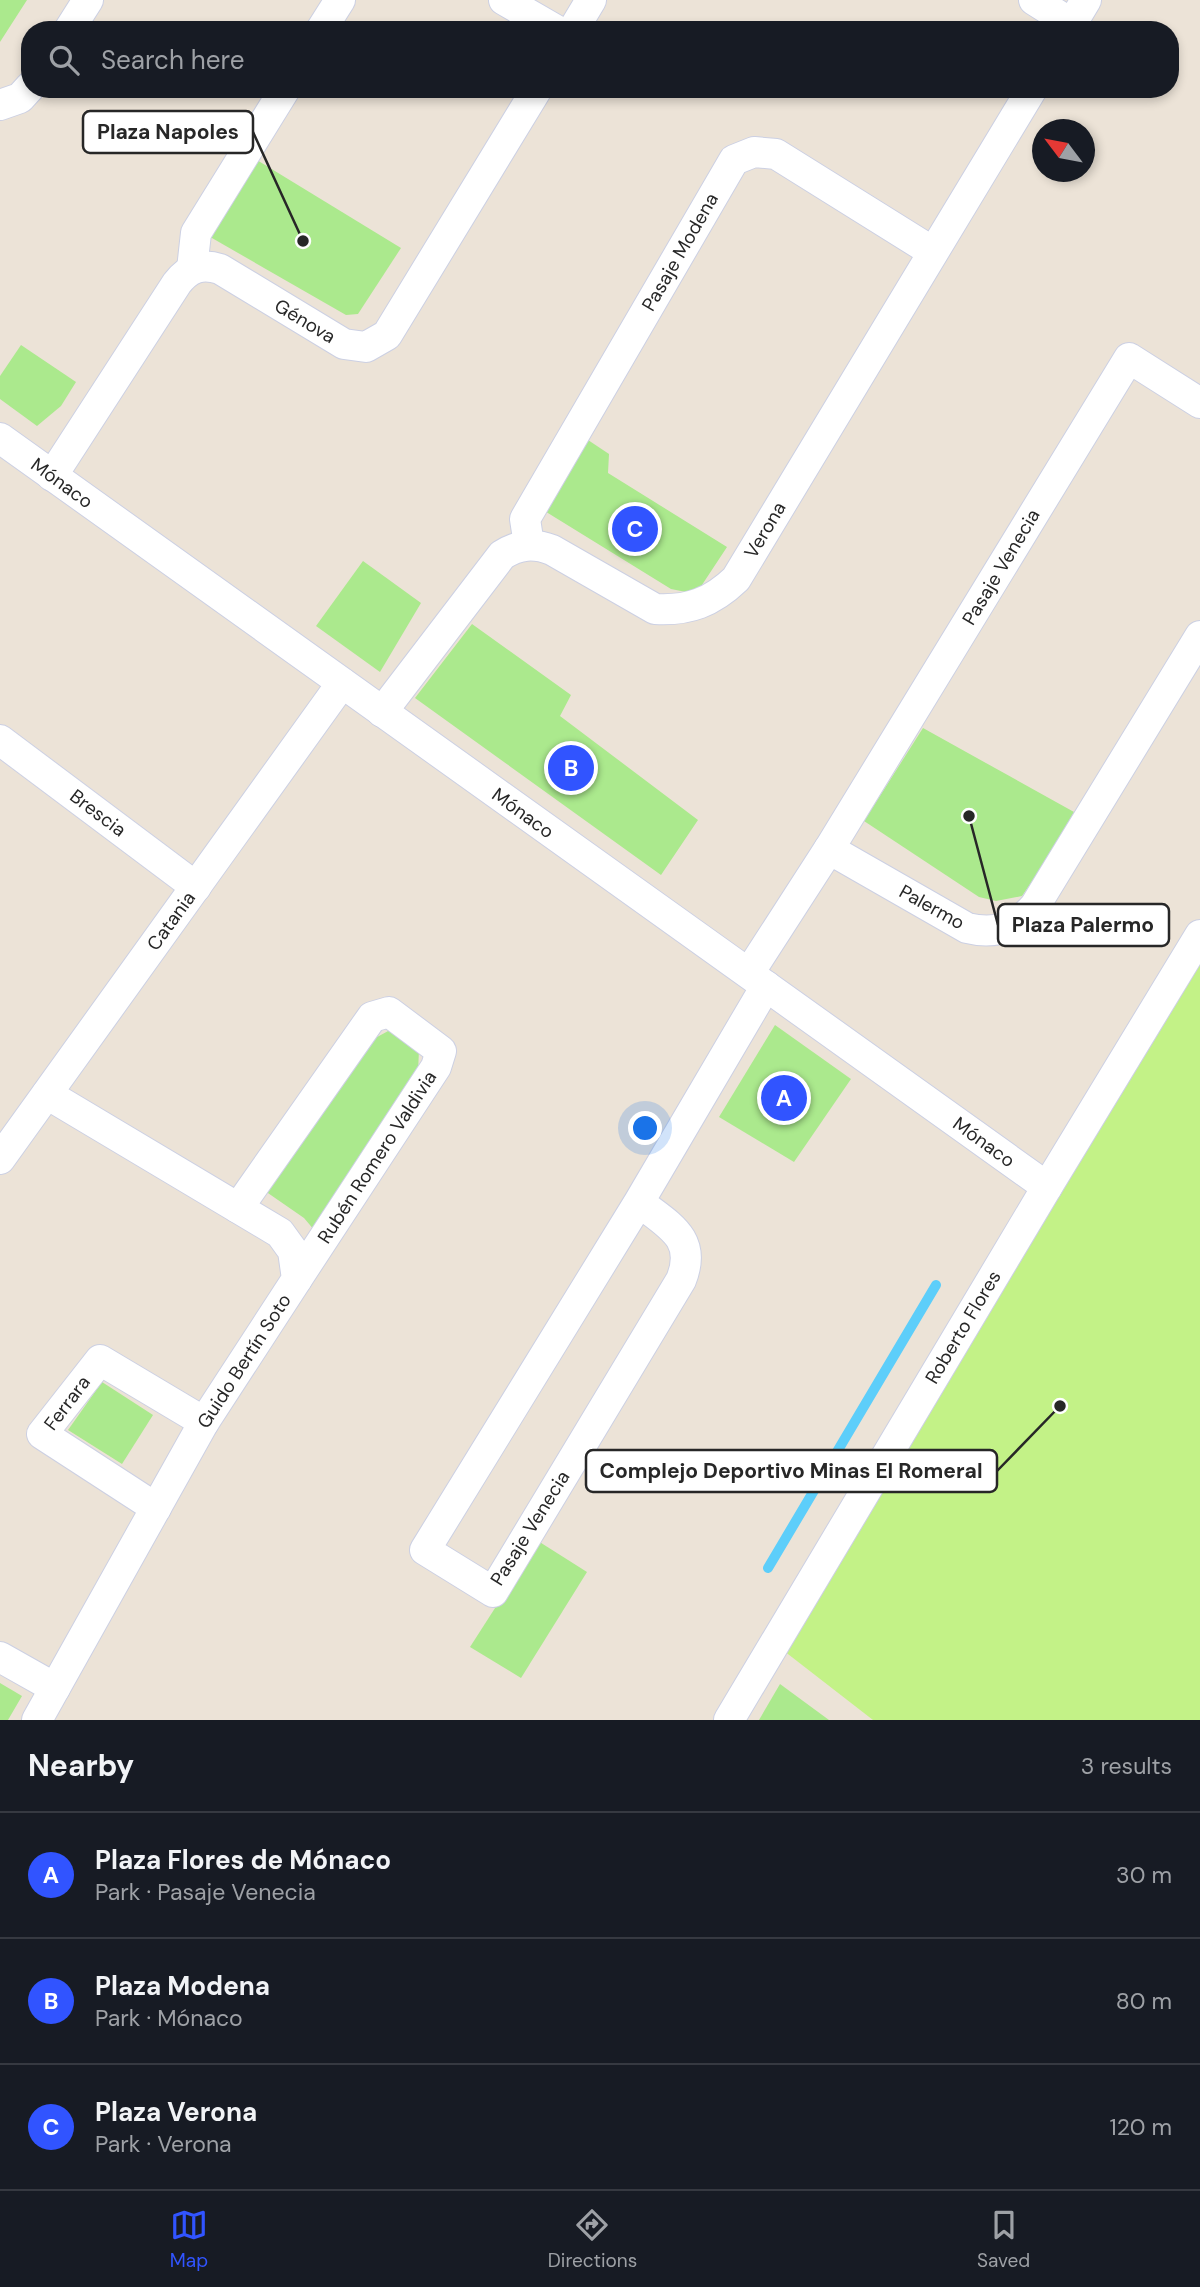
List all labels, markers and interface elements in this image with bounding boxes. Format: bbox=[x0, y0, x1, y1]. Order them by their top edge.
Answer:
search box bbox=[21, 21, 1179, 98]
icon: search bbox=[45, 41, 83, 79]
text: Search here bbox=[101, 43, 244, 77]
callout: Plaza Napoles bbox=[83, 111, 253, 153]
text: Plaza Napoles bbox=[97, 118, 239, 146]
north arrow bbox=[1032, 119, 1095, 182]
street label: Pasaje Modena bbox=[636, 188, 724, 316]
street label: Génova bbox=[270, 293, 340, 349]
street label: Mónaco bbox=[26, 452, 98, 514]
street label: Verona bbox=[738, 497, 792, 563]
pin: C bbox=[612, 503, 658, 555]
street label: Pasaje Venecia bbox=[957, 504, 1045, 630]
pin: B bbox=[548, 742, 594, 794]
street label: Mónaco bbox=[487, 782, 559, 844]
street label: Brescia bbox=[65, 784, 131, 842]
street label: Palermo bbox=[895, 879, 969, 935]
street label: Catania bbox=[141, 886, 201, 956]
callout: Plaza Palermo bbox=[998, 904, 1169, 946]
text: Plaza Palermo bbox=[1012, 911, 1154, 939]
street label: Rubén Romero Valdivia bbox=[312, 1066, 442, 1248]
pin: A bbox=[761, 1072, 807, 1124]
your location bbox=[628, 1111, 662, 1145]
street label: Mónaco bbox=[948, 1111, 1020, 1173]
street label: Roberto Flores bbox=[919, 1266, 1007, 1388]
street label: Guido Bertín Soto bbox=[191, 1289, 297, 1433]
street label: Ferrara bbox=[38, 1371, 96, 1435]
callout: Complejo Deportivo Minas El Romeral bbox=[586, 1450, 997, 1492]
text: Complejo Deportivo Minas El Romeral bbox=[599, 1457, 983, 1485]
street label: Pasaje Venecia bbox=[485, 1466, 575, 1590]
text: Nearby bbox=[28, 1746, 134, 1785]
text: 3 results bbox=[1081, 1751, 1172, 1781]
text: Plaza Flores de Mónaco bbox=[95, 1843, 391, 1877]
text: A bbox=[43, 1860, 59, 1890]
text: 30 m bbox=[1116, 1860, 1172, 1890]
text: Park · Pasaje Venecia bbox=[95, 1877, 316, 1907]
text: Plaza Modena bbox=[95, 1969, 270, 2003]
text: B bbox=[44, 1986, 58, 2016]
text: 80 m bbox=[1116, 1986, 1172, 2016]
text: Park · Mónaco bbox=[95, 2003, 243, 2033]
text: Plaza Verona bbox=[95, 2095, 257, 2129]
text: C bbox=[43, 2112, 59, 2142]
text: 120 m bbox=[1109, 2112, 1172, 2142]
text: Park · Verona bbox=[95, 2129, 232, 2159]
tab: Map bbox=[170, 2206, 208, 2273]
tab: Directions bbox=[548, 2206, 637, 2273]
tab: Saved bbox=[977, 2206, 1030, 2273]

